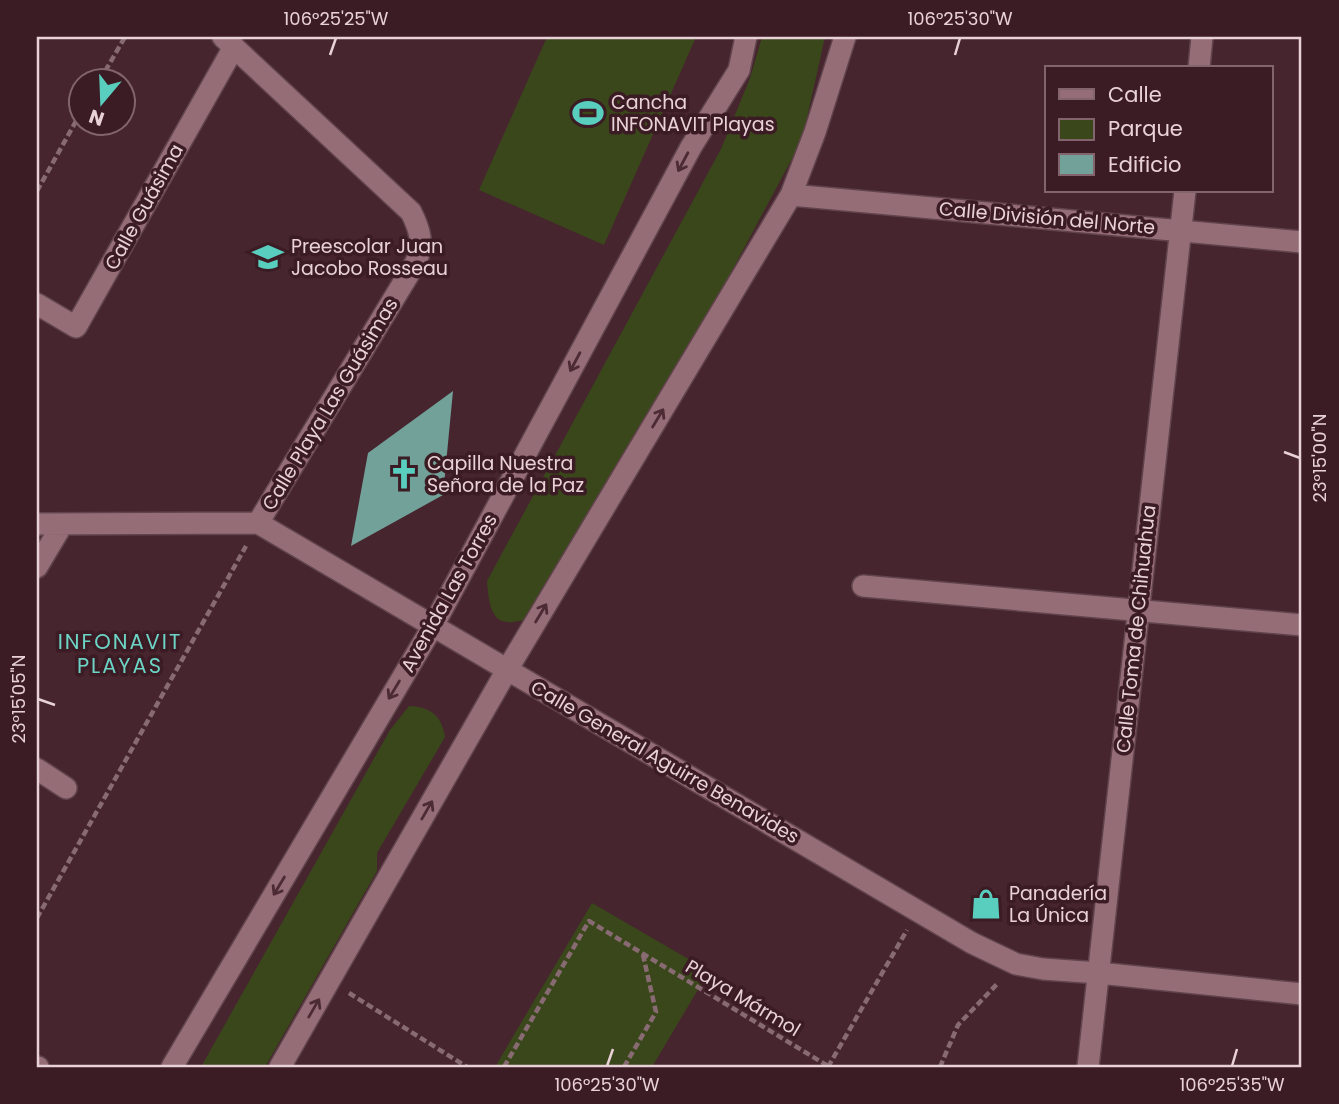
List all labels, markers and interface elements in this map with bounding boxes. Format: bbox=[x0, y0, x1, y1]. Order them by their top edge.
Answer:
text: 106°25'25"W bbox=[284, 6, 389, 31]
text: 106°25'30"W bbox=[907, 6, 1013, 31]
north arrow bbox=[66, 66, 136, 136]
legend bbox=[1045, 66, 1272, 192]
text: Calle bbox=[1108, 80, 1162, 109]
place label: Cancha INFONAVIT Playas bbox=[611, 89, 775, 138]
sports icon: Cancha INFONAVIT Playas bbox=[571, 96, 605, 130]
text: N bbox=[85, 103, 108, 133]
text: Parque bbox=[1108, 114, 1183, 143]
street label: Calle Guásima bbox=[98, 139, 190, 275]
text: Edificio bbox=[1108, 150, 1182, 179]
one-way arrow bbox=[676, 151, 689, 172]
street label: Calle División del Norte bbox=[938, 195, 1156, 241]
place label: Preescolar Juan Jacobo Rosseau bbox=[291, 233, 448, 282]
school or university icon: Preescolar Juan Jacobo Rosseau bbox=[251, 240, 285, 274]
street label: Calle Playa Las Guásimas bbox=[256, 293, 404, 515]
one-way arrow bbox=[568, 351, 581, 372]
one-way arrow bbox=[651, 409, 665, 429]
text: 23°15'00"N bbox=[1307, 414, 1332, 502]
place label: Capilla Nuestra Señora de la Paz bbox=[427, 450, 584, 499]
church icon: Capilla Nuestra Señora de la Paz bbox=[387, 457, 421, 491]
street label: Calle Toma de Chihuahua bbox=[1110, 504, 1162, 754]
street label: Avenida Las Torres bbox=[394, 509, 504, 677]
one-way arrow bbox=[534, 604, 548, 624]
district label: INFONAVIT PLAYAS bbox=[58, 627, 182, 680]
text: 23°15'05"N bbox=[6, 655, 31, 743]
street label: Calle General Aguirre Benavides bbox=[526, 674, 804, 850]
one-way arrow bbox=[387, 680, 401, 700]
one-way arrow bbox=[420, 801, 434, 821]
one-way arrow bbox=[272, 876, 286, 896]
place label: Panadería La Única bbox=[1009, 880, 1107, 929]
shop icon: Panadería La Única bbox=[969, 887, 1003, 921]
street label: Playa Mármol bbox=[680, 953, 806, 1043]
one-way arrow bbox=[308, 999, 322, 1019]
text: 106°25'30"W bbox=[554, 1072, 660, 1097]
text: 106°25'35"W bbox=[1179, 1072, 1285, 1097]

